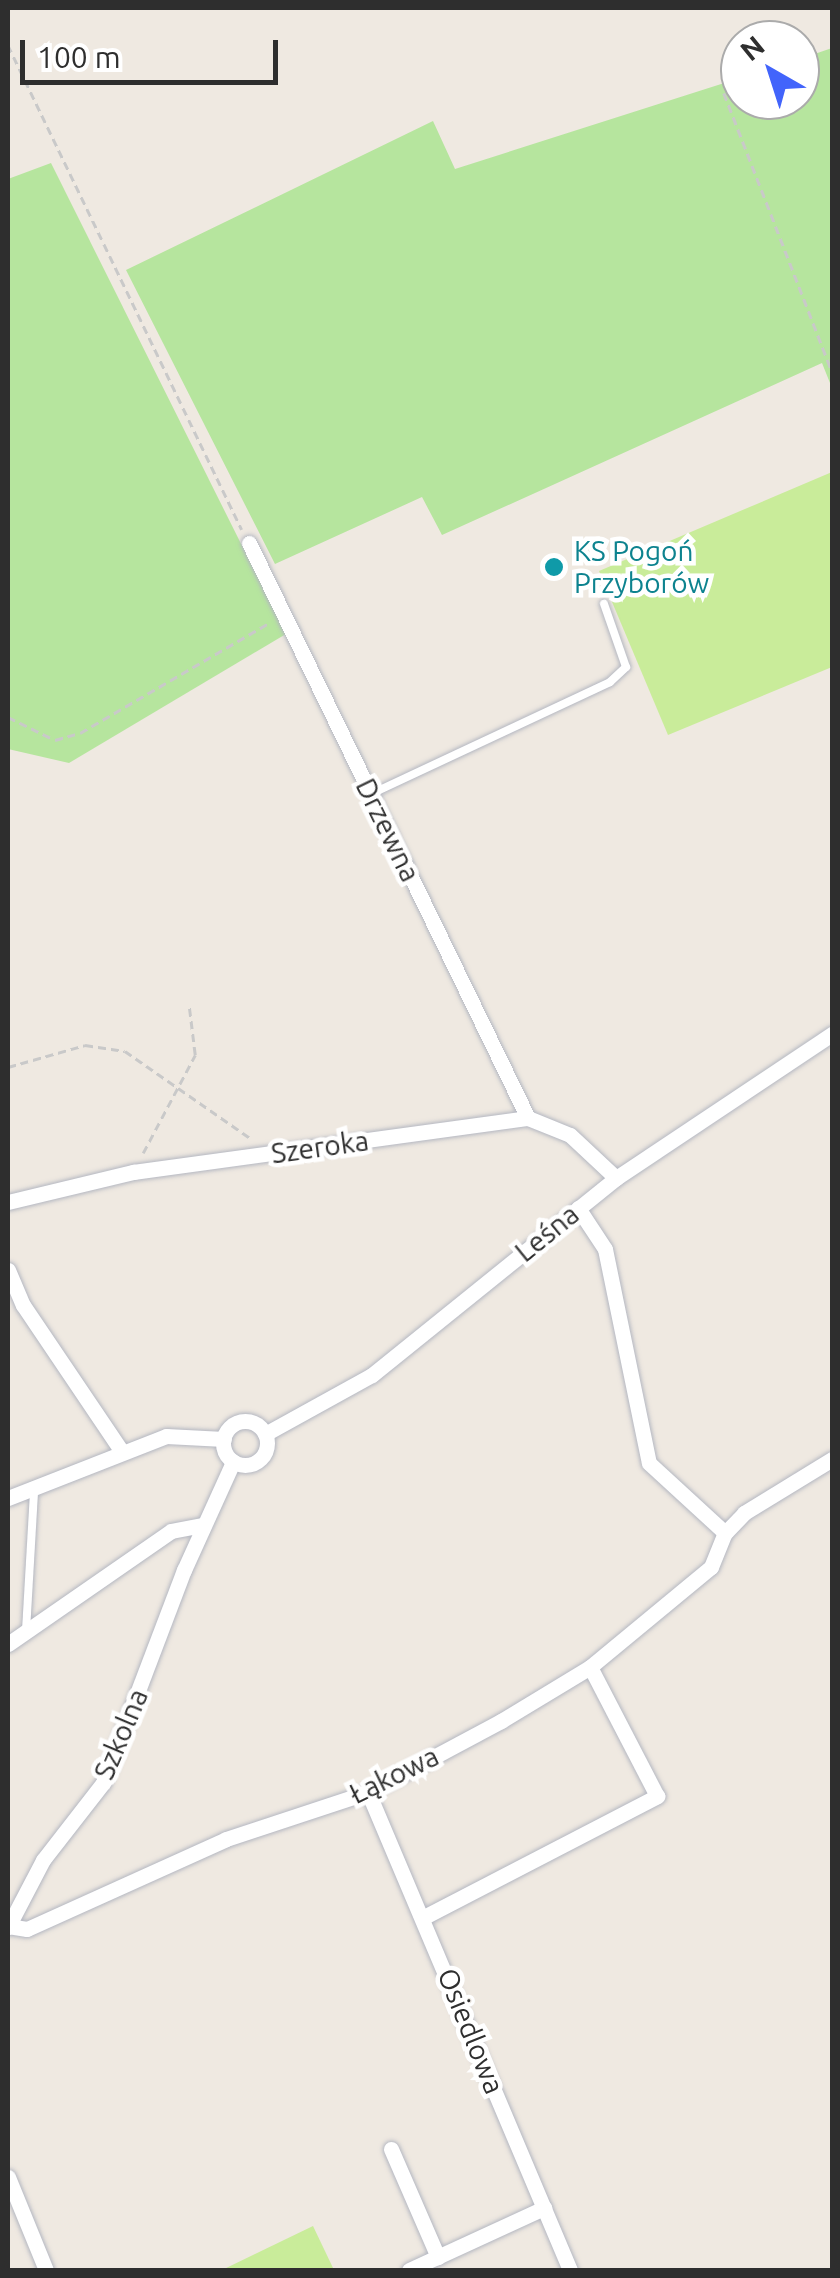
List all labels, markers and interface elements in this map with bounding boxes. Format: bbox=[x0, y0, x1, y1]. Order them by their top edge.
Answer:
scale bar bbox=[25, 20, 282, 82]
north arrow bbox=[720, 20, 820, 120]
text: N bbox=[734, 29, 770, 66]
text: 100 m bbox=[37, 40, 121, 74]
place label: KS Pogoń Przyborów bbox=[574, 534, 709, 600]
marker: KS Pogoń Przyborów bbox=[543, 556, 565, 578]
street label: Drzewna bbox=[349, 773, 427, 887]
street label: Szeroka bbox=[269, 1124, 371, 1170]
street label: Leśna bbox=[508, 1197, 586, 1269]
street label: Szkolna bbox=[87, 1684, 155, 1784]
street label: Łąkowa bbox=[344, 1739, 444, 1811]
street label: Osiedlowa bbox=[431, 1963, 511, 2099]

